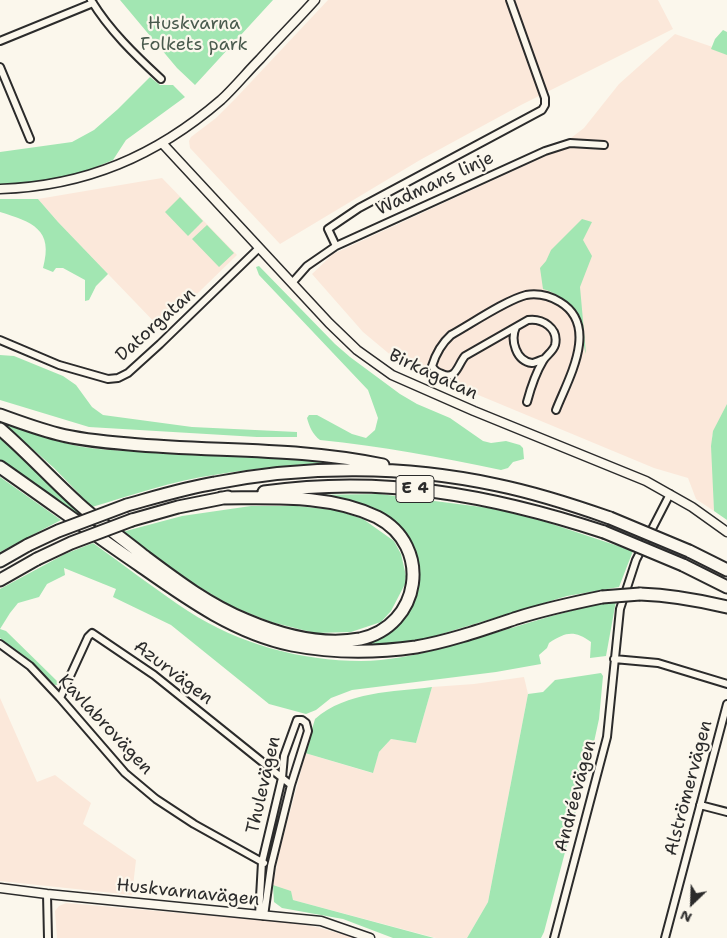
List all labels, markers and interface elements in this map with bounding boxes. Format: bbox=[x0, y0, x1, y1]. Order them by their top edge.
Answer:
park label: Huskvarna Folkets park bbox=[140, 13, 248, 56]
street label: Wadmans linje bbox=[373, 147, 497, 221]
street label: Datorgatan bbox=[112, 284, 200, 366]
street label: Birkagatan bbox=[385, 345, 481, 405]
road number: E 4 bbox=[396, 476, 434, 502]
street label: Azurvägen bbox=[129, 636, 217, 710]
street label: Kavlabrovägen bbox=[53, 670, 157, 780]
street label: Alströmervägen bbox=[661, 718, 717, 858]
street label: Thulevägen bbox=[242, 734, 286, 836]
street label: Andréevägen bbox=[551, 738, 601, 854]
street label: Huskvarnavägen bbox=[115, 875, 261, 911]
north arrow bbox=[667, 878, 717, 928]
text: N bbox=[677, 906, 695, 927]

